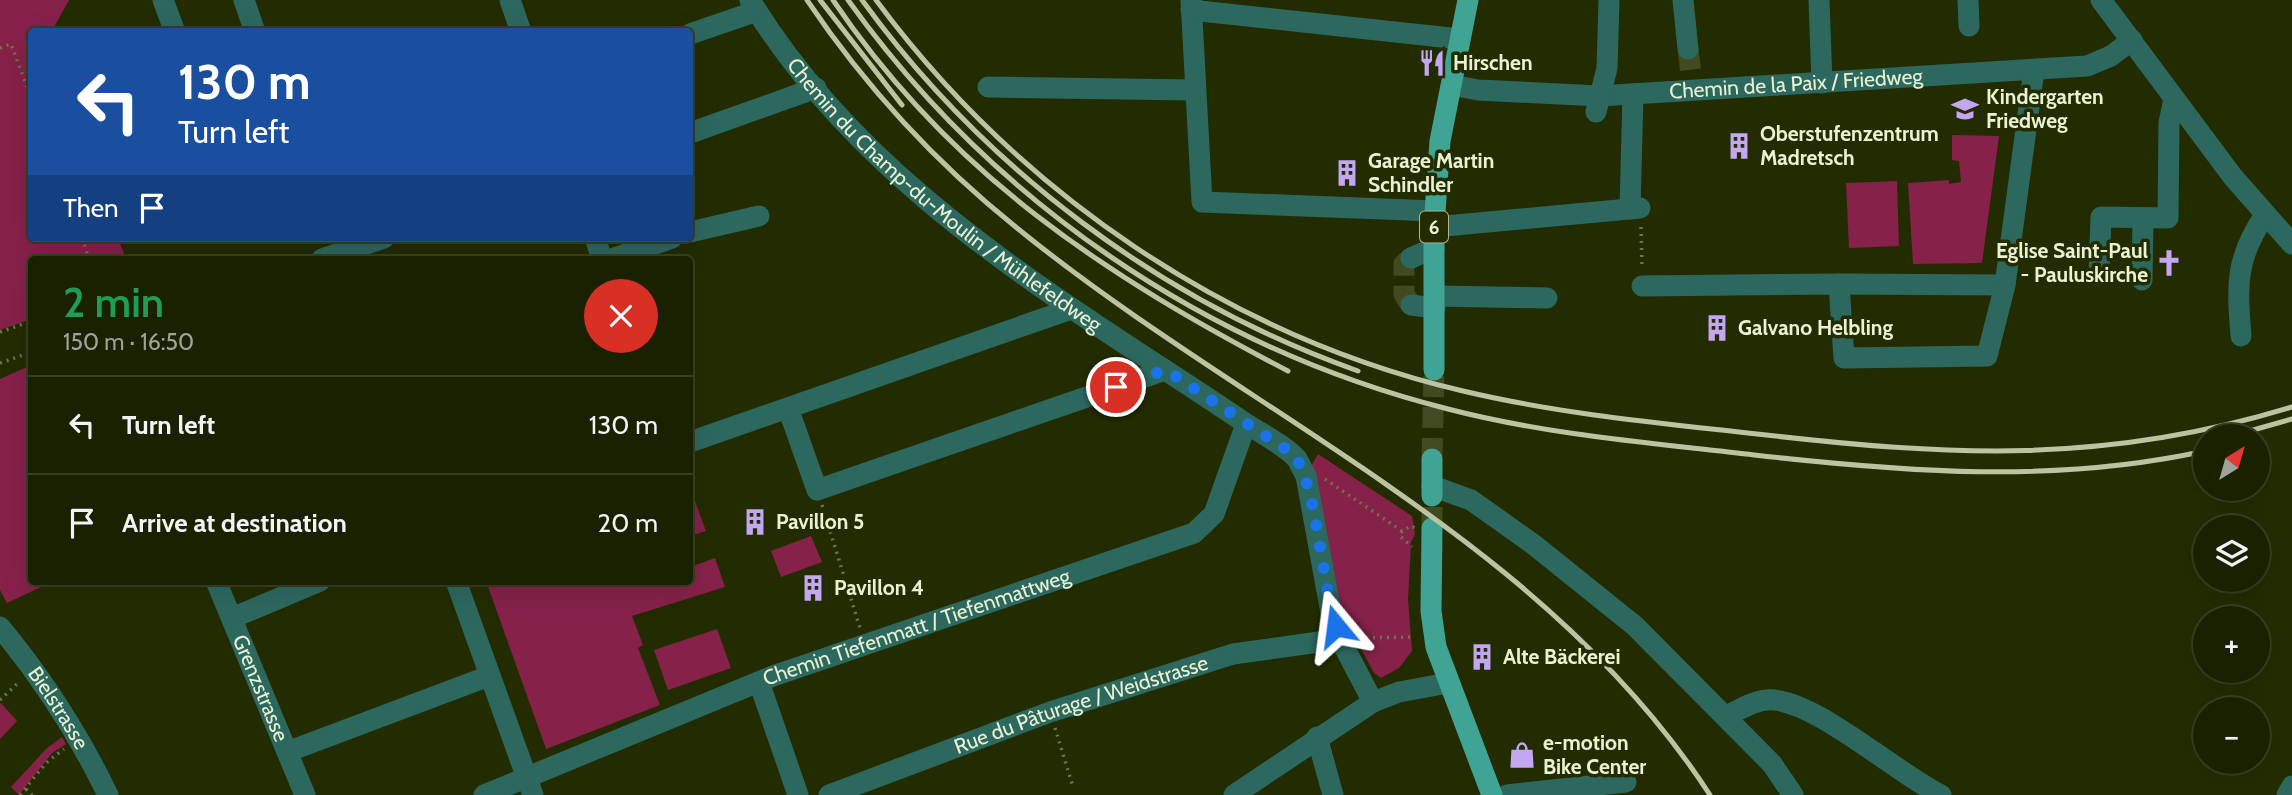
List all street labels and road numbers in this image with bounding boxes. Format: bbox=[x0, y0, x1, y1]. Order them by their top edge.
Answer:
street label: Chemin du Champ-du-Moulin / Mühlefeldweg bbox=[782, 53, 1107, 337]
street label: Chemin de la Paix / Friedweg bbox=[1669, 63, 1924, 104]
road number: 6 bbox=[1420, 212, 1448, 243]
street label: Chemin Tiefenmatt / Tiefenmattweg bbox=[759, 563, 1074, 691]
street label: Grenzstrasse bbox=[228, 631, 294, 745]
street label: Rue du Pâturage / Weidstrasse bbox=[951, 650, 1211, 759]
street label: Bielstrasse bbox=[23, 662, 95, 754]

